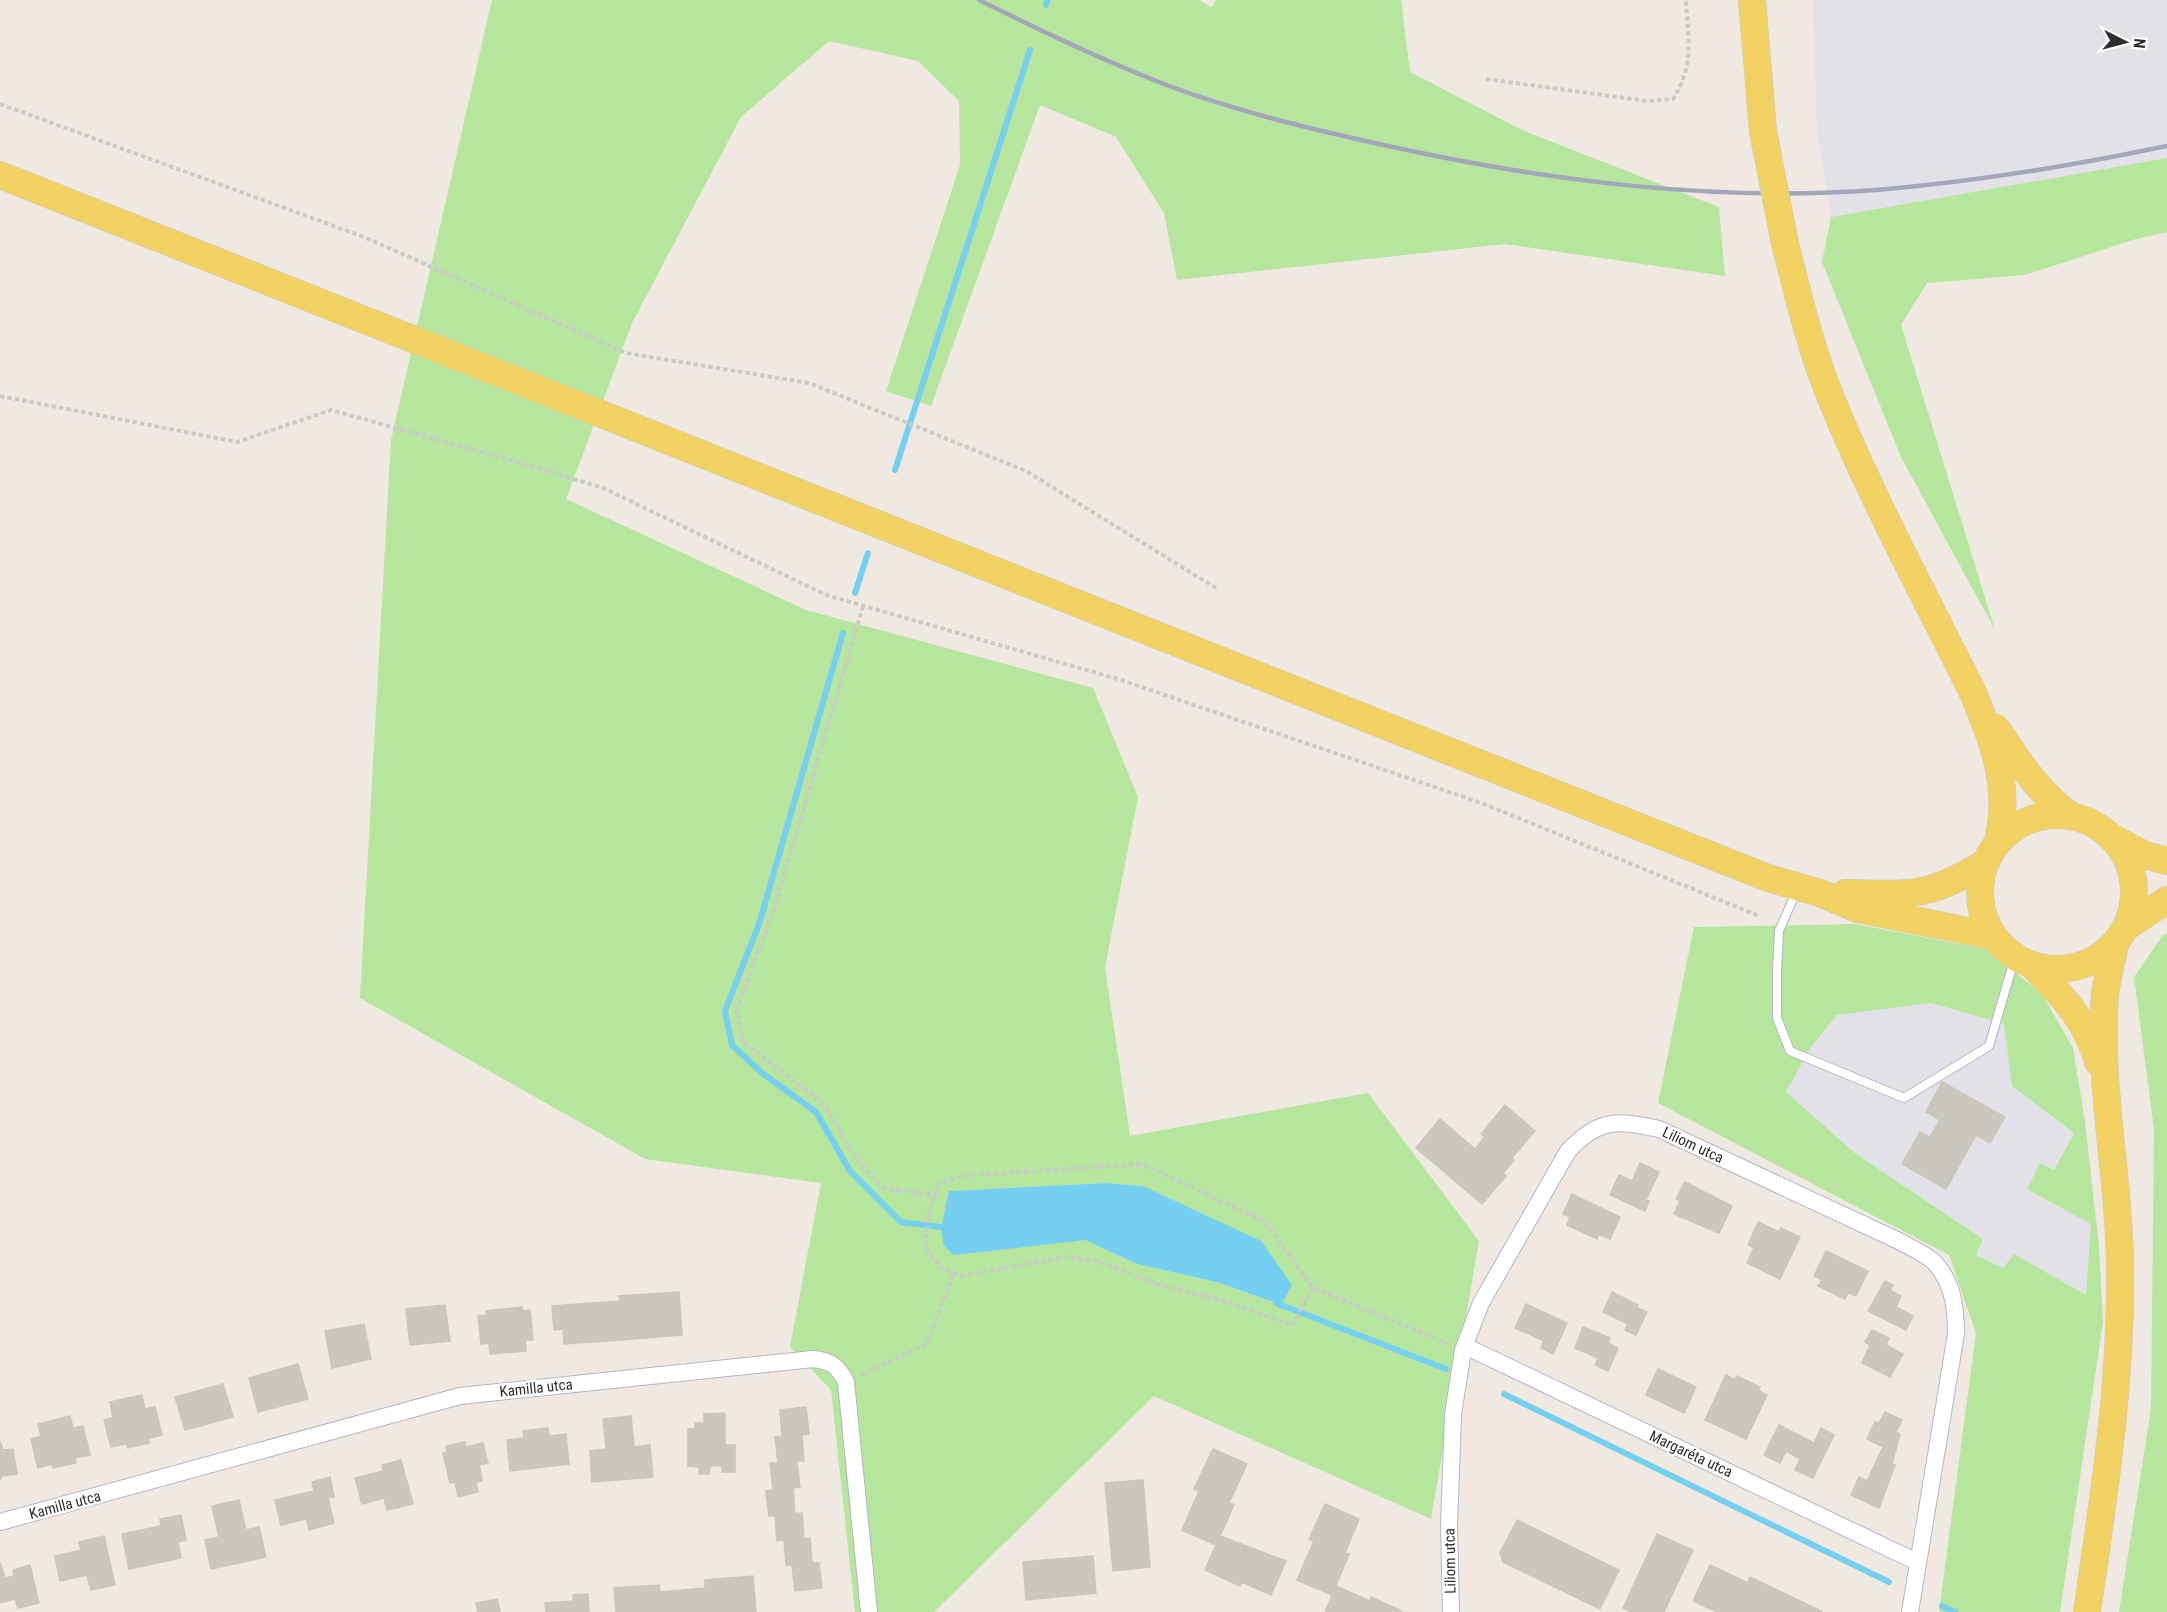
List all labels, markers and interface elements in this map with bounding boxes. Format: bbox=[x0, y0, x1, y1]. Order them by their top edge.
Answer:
north arrow bbox=[2095, 12, 2155, 72]
text: N bbox=[2129, 38, 2149, 49]
street label: Liliom utca bbox=[1660, 1123, 1726, 1167]
street label: Kamilla utca bbox=[499, 1375, 573, 1401]
street label: Margaréta utca bbox=[1646, 1427, 1736, 1481]
street label: Kamilla utca bbox=[27, 1487, 103, 1523]
street label: Liliom utca bbox=[1440, 1528, 1460, 1594]

